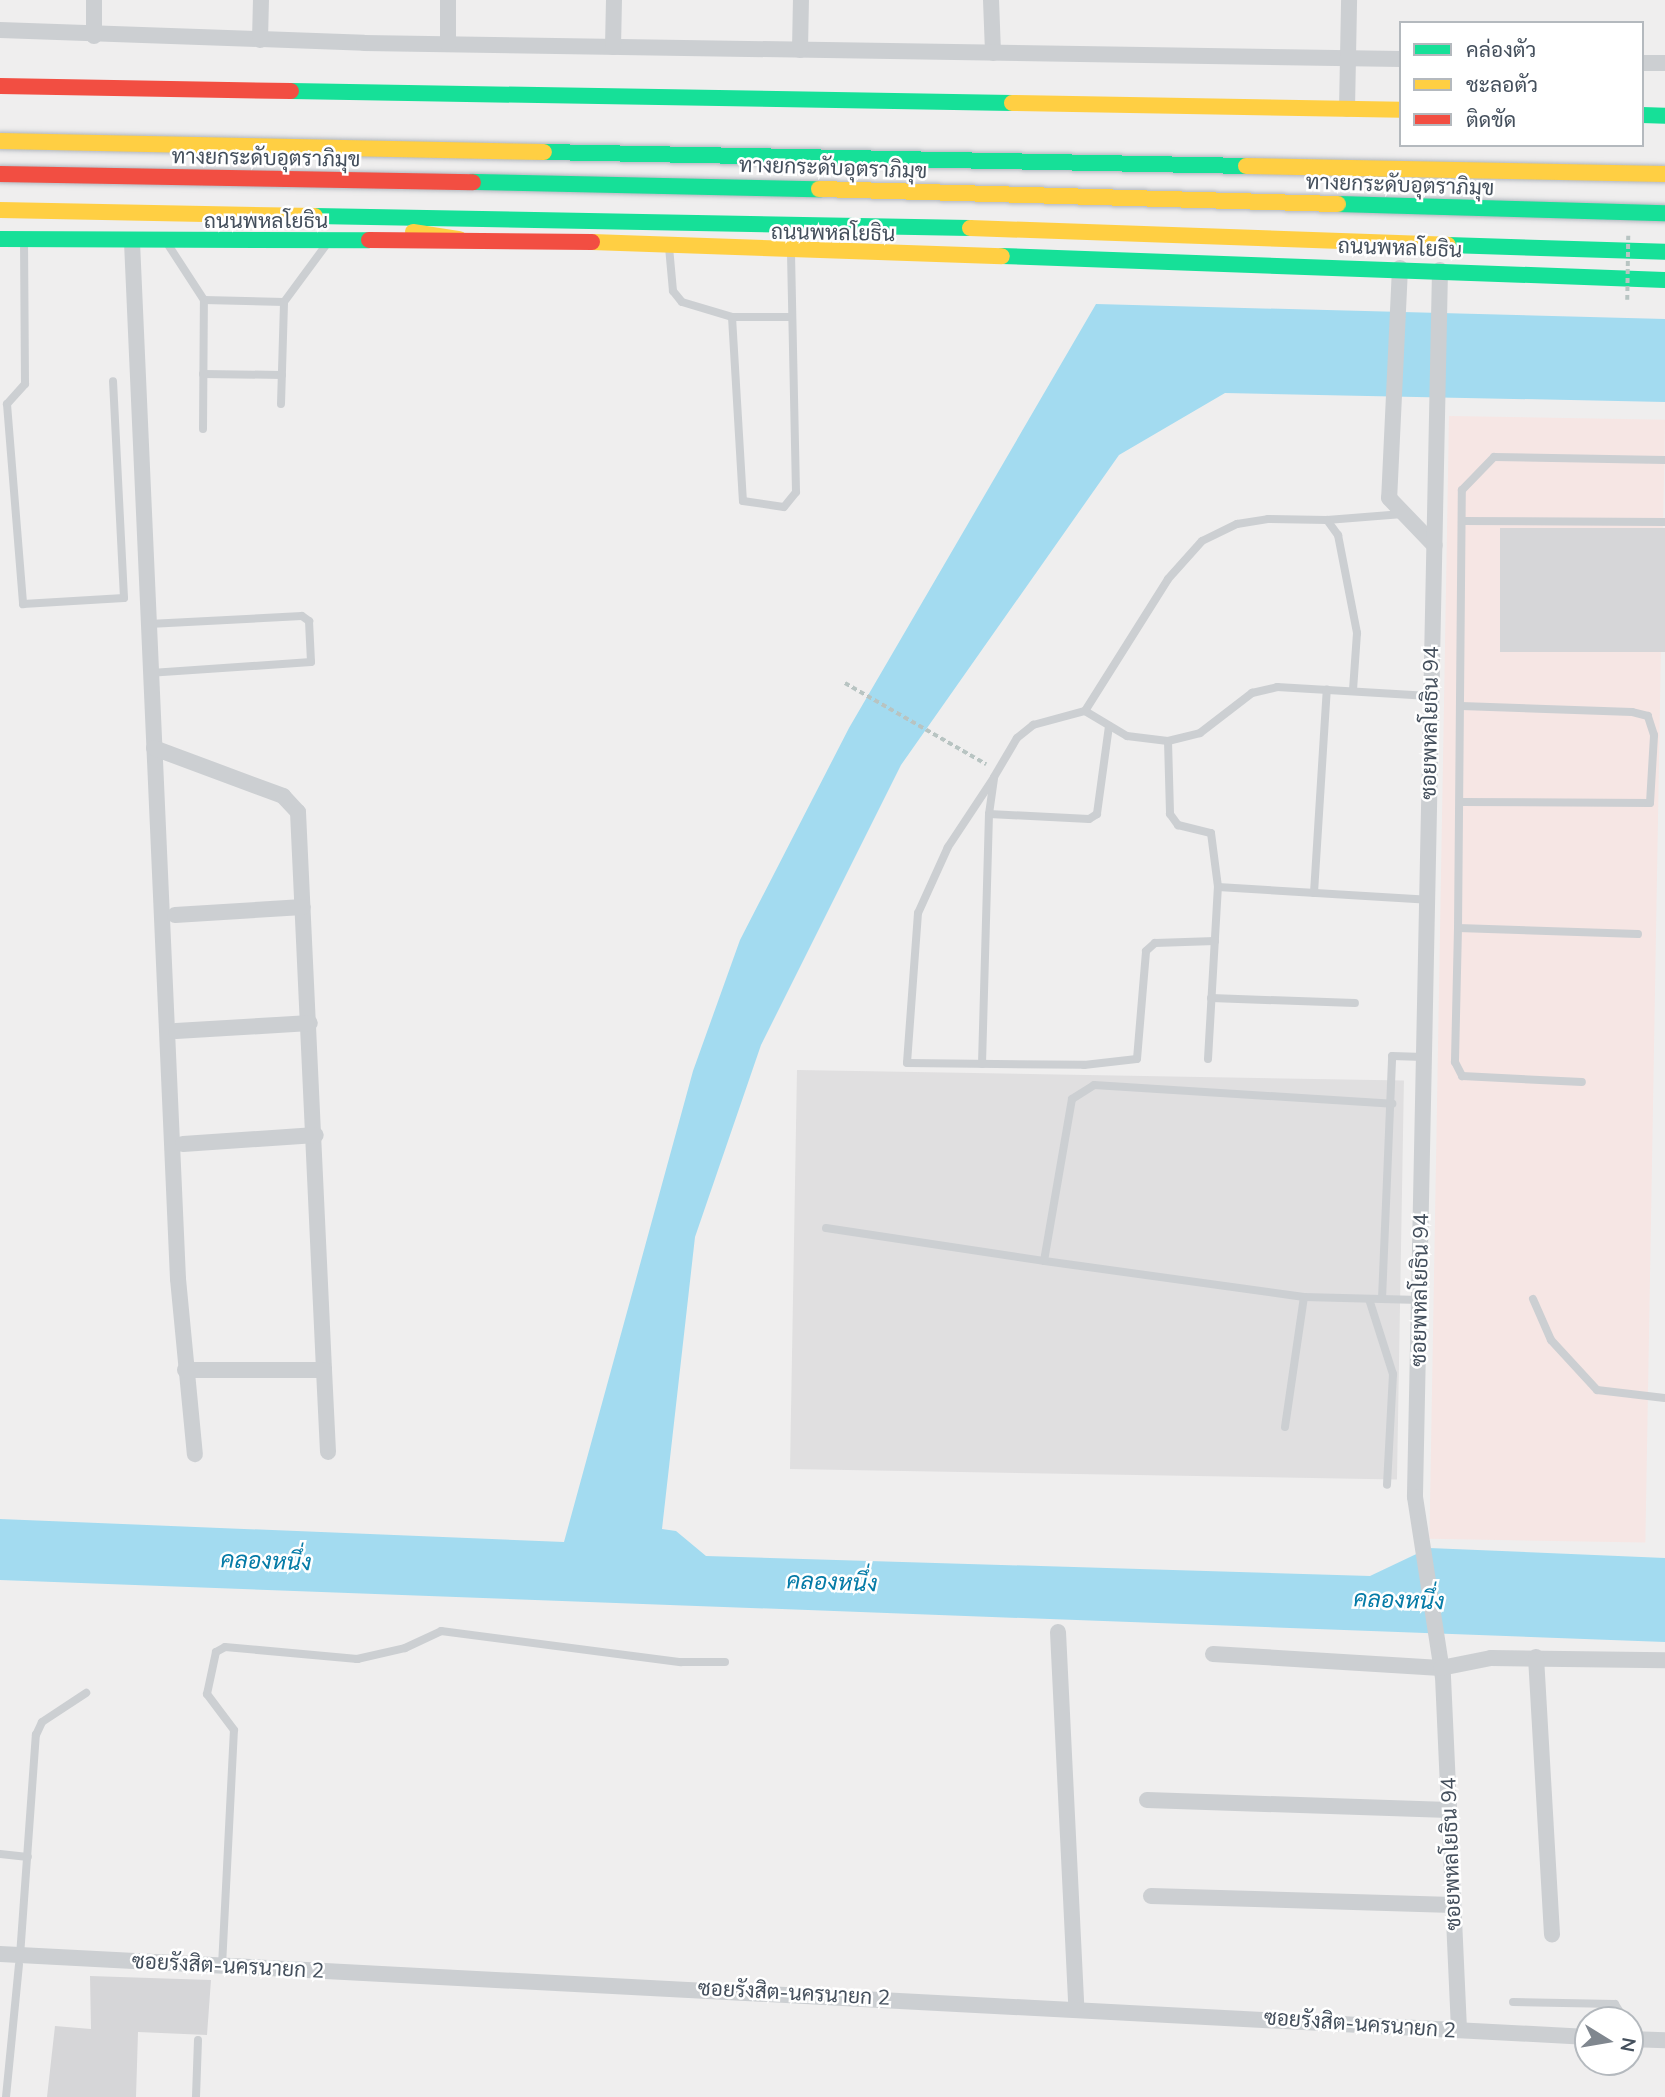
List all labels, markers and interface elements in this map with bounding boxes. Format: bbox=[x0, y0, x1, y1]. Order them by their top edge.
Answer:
legend bbox=[1399, 21, 1644, 147]
text: คล่องตัว bbox=[1466, 36, 1536, 64]
text: ชะลอตัว bbox=[1466, 71, 1538, 99]
text: ติดขัด bbox=[1466, 106, 1516, 134]
street label: ทางยกระดับอุตราภิมุข bbox=[171, 144, 361, 172]
street label: ทางยกระดับอุตราภิมุข bbox=[738, 152, 928, 184]
street label: ทางยกระดับอุตราภิมุข bbox=[1305, 169, 1495, 201]
street label: ถนนพหลโยธิน bbox=[204, 208, 328, 234]
street label: ถนนพหลโยธิน bbox=[771, 219, 895, 247]
street label: ถนนพหลโยธิน bbox=[1337, 233, 1463, 263]
street label: ซอยพหลโยธิน 94 bbox=[1416, 646, 1444, 800]
street label: ซอยพหลโยธิน 94 bbox=[1406, 1213, 1434, 1367]
water label: คลองหนึ่ง bbox=[220, 1547, 312, 1577]
water label: คลองหนึ่ง bbox=[786, 1568, 878, 1598]
water label: คลองหนึ่ง bbox=[1353, 1586, 1445, 1616]
street label: ซอยพหลโยธิน 94 bbox=[1436, 1777, 1466, 1931]
street label: ซอยรังสิต-นครนายก 2 bbox=[131, 1948, 325, 1984]
street label: ซอยรังสิต-นครนายก 2 bbox=[697, 1975, 891, 2011]
street label: ซอยรังสิต-นครนายก 2 bbox=[1263, 2005, 1457, 2043]
north arrow bbox=[1574, 2006, 1644, 2076]
text: N bbox=[1614, 2035, 1642, 2054]

